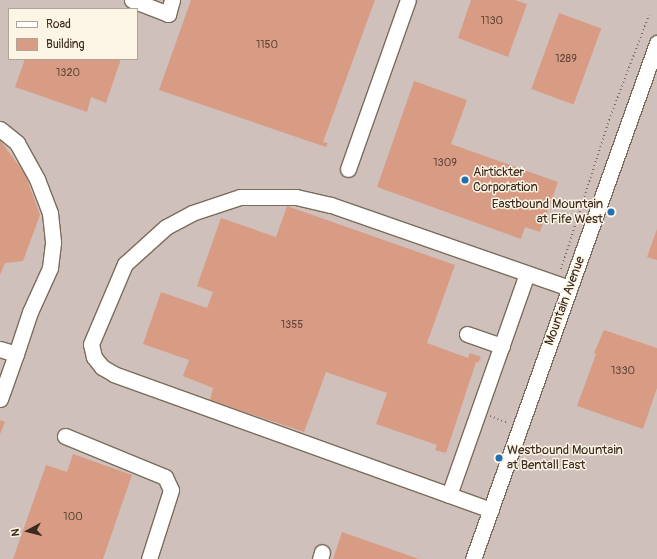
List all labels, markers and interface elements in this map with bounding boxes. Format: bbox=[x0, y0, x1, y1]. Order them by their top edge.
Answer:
legend bbox=[8, 8, 138, 60]
house number: 1130 bbox=[481, 14, 503, 28]
text: Road bbox=[46, 17, 71, 32]
text: Building bbox=[46, 37, 85, 52]
house number: 1150 bbox=[256, 38, 278, 52]
house number: 1289 bbox=[555, 52, 577, 66]
house number: 1320 bbox=[56, 66, 80, 80]
house number: 1309 bbox=[433, 156, 457, 170]
place label: Airtickter Corporation bbox=[473, 165, 538, 196]
marker: Airtickter Corporation bbox=[460, 175, 470, 185]
place label: Eastbound Mountain at Fife West bbox=[492, 197, 603, 228]
marker: Eastbound Mountain at Fife West bbox=[606, 207, 616, 217]
street label: Mountain Avenue bbox=[542, 254, 588, 348]
house number: 1355 bbox=[281, 318, 303, 332]
house number: 1330 bbox=[611, 364, 635, 378]
place label: Westbound Mountain at Bentall East bbox=[507, 443, 623, 474]
marker: Westbound Mountain at Bentall East bbox=[494, 453, 504, 463]
house number: 100 bbox=[63, 510, 83, 524]
north arrow bbox=[8, 511, 48, 551]
text: N bbox=[9, 528, 22, 537]

